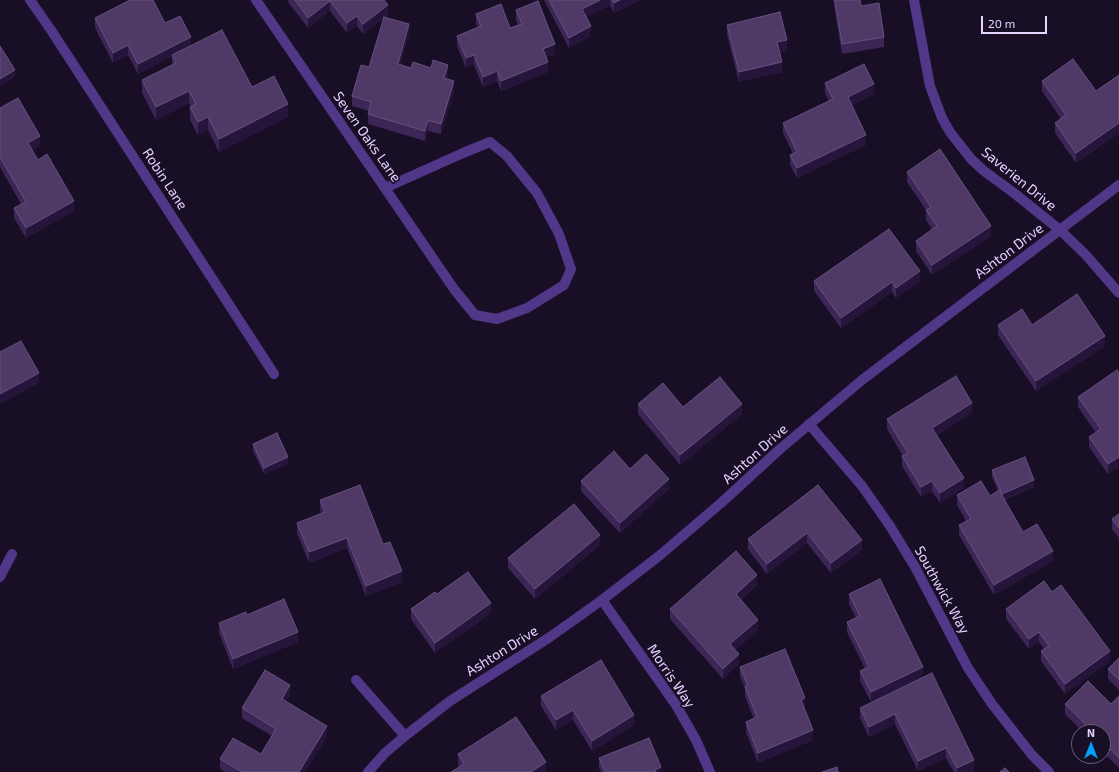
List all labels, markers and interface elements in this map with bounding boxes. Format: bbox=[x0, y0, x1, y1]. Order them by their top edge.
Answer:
scale bar bbox=[983, 8, 1049, 34]
text: 20 m bbox=[988, 16, 1015, 30]
street label: Seven Oaks Lane bbox=[330, 89, 404, 185]
street label: Saverien Drive bbox=[978, 144, 1060, 214]
street label: Robin Lane bbox=[139, 145, 191, 213]
street label: Ashton Drive bbox=[971, 220, 1047, 282]
street label: Ashton Drive bbox=[719, 420, 791, 488]
street label: Southwick Way bbox=[911, 543, 973, 637]
street label: Ashton Drive bbox=[463, 622, 541, 680]
street label: Morris Way bbox=[644, 641, 698, 711]
north arrow bbox=[1071, 724, 1111, 764]
text: N bbox=[1087, 726, 1095, 739]

